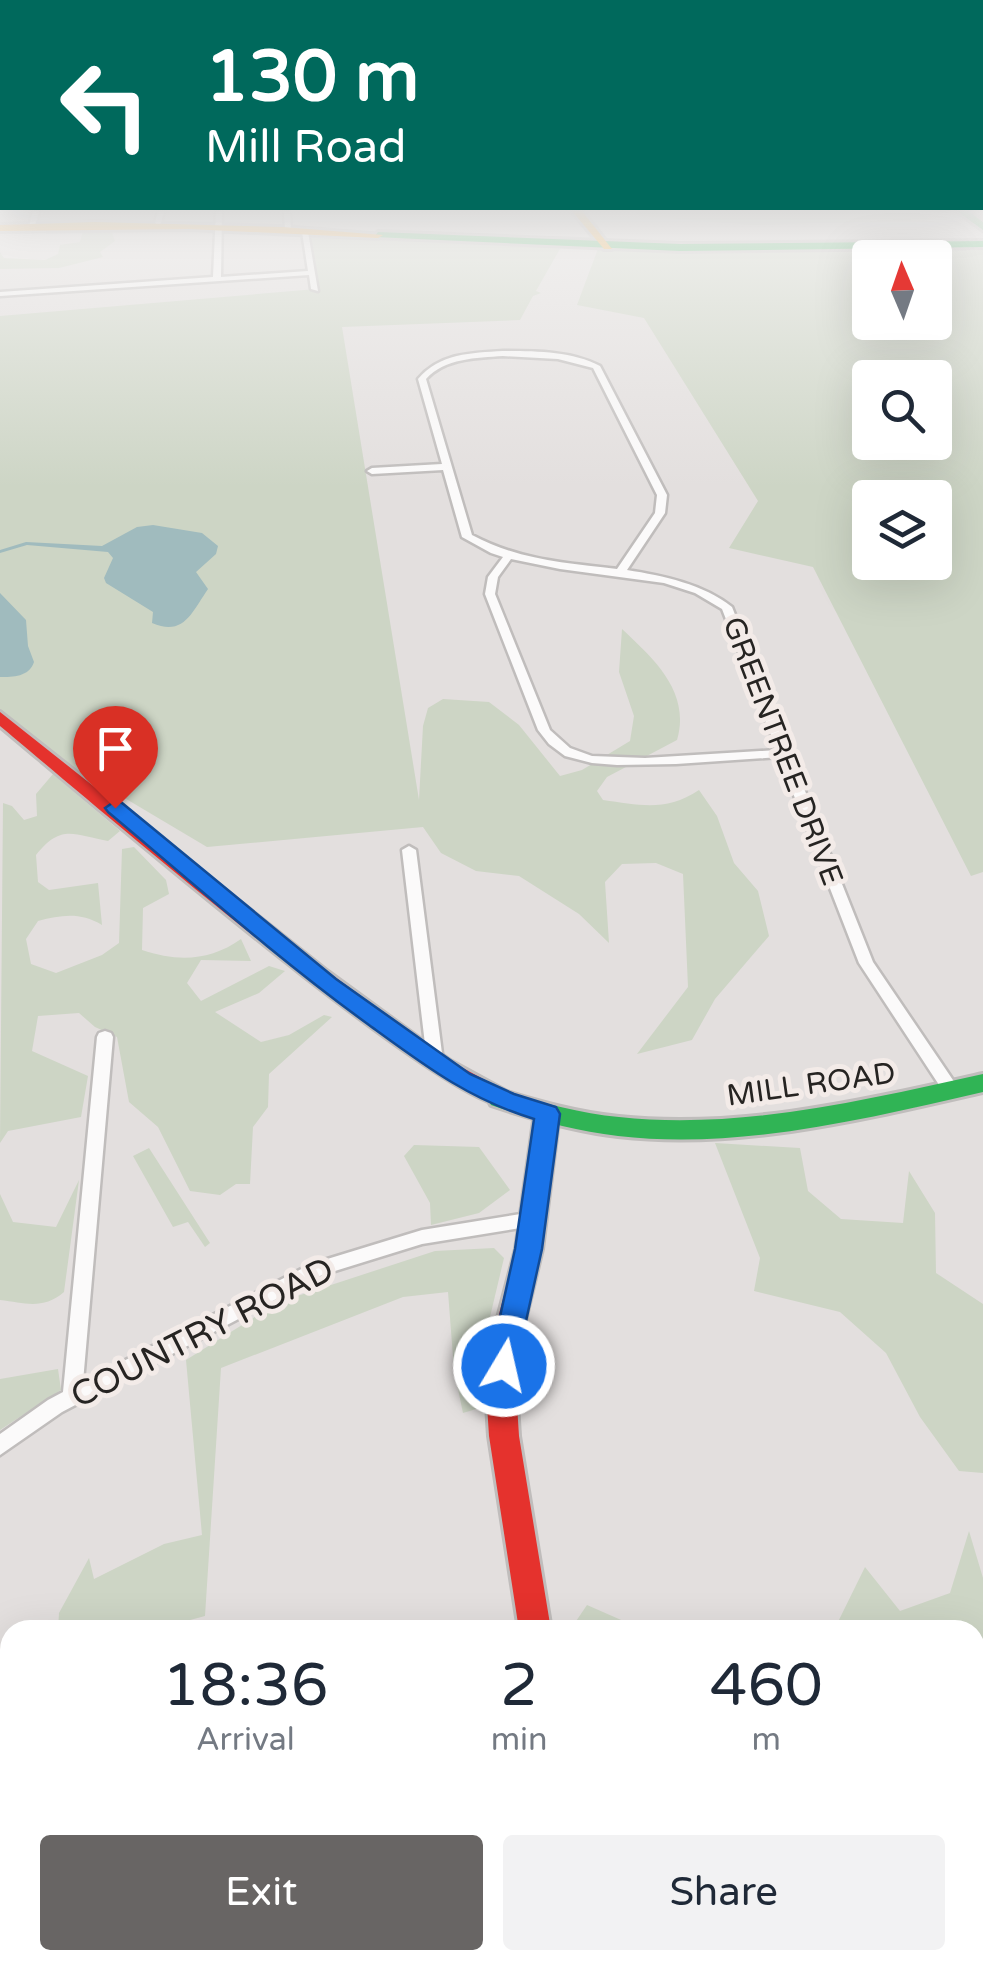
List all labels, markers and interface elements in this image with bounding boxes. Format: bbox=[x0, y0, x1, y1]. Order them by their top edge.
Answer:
text: 130 m bbox=[205, 36, 419, 120]
icon: left bbox=[40, 40, 170, 170]
text: Mill Road bbox=[205, 121, 406, 175]
north arrow bbox=[852, 240, 952, 340]
map controls bbox=[852, 240, 952, 580]
button: search bbox=[852, 360, 952, 460]
button: layers bbox=[852, 480, 952, 580]
street label: GREENTREE DRIVE bbox=[714, 612, 851, 891]
pin bbox=[73, 706, 158, 809]
icon: arrive bbox=[88, 721, 143, 776]
street label: MILL ROAD bbox=[724, 1054, 898, 1115]
street label: COUNTRY ROAD bbox=[64, 1248, 341, 1417]
position arrow bbox=[452, 1314, 556, 1418]
text: 18:36 bbox=[162, 1650, 329, 1722]
text: 2 bbox=[500, 1650, 538, 1722]
text: 460 bbox=[710, 1650, 823, 1722]
text: Arrival bbox=[196, 1721, 295, 1759]
text: min bbox=[491, 1721, 548, 1759]
text: m bbox=[752, 1721, 781, 1759]
button: Exit bbox=[40, 1835, 483, 1950]
button: Share bbox=[503, 1835, 945, 1950]

